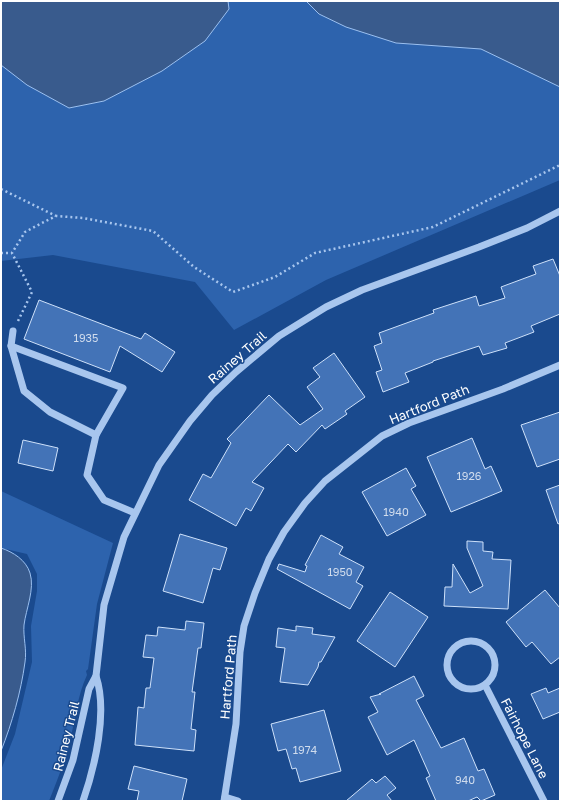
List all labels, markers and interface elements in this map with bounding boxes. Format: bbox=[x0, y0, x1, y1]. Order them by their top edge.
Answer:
street label: Rainey Trail bbox=[205, 327, 269, 387]
house number: 1935 bbox=[74, 331, 98, 344]
street label: Hartford Path bbox=[387, 381, 471, 427]
house number: 1926 bbox=[456, 469, 482, 482]
house number: 1940 bbox=[383, 505, 409, 518]
house number: 1950 bbox=[327, 565, 353, 578]
street label: Hartford Path bbox=[216, 634, 240, 720]
street label: Fairhope Lane bbox=[498, 695, 552, 781]
street label: Rainey Trail bbox=[50, 699, 82, 773]
house number: 1974 bbox=[293, 743, 318, 756]
house number: 940 bbox=[455, 773, 475, 786]

